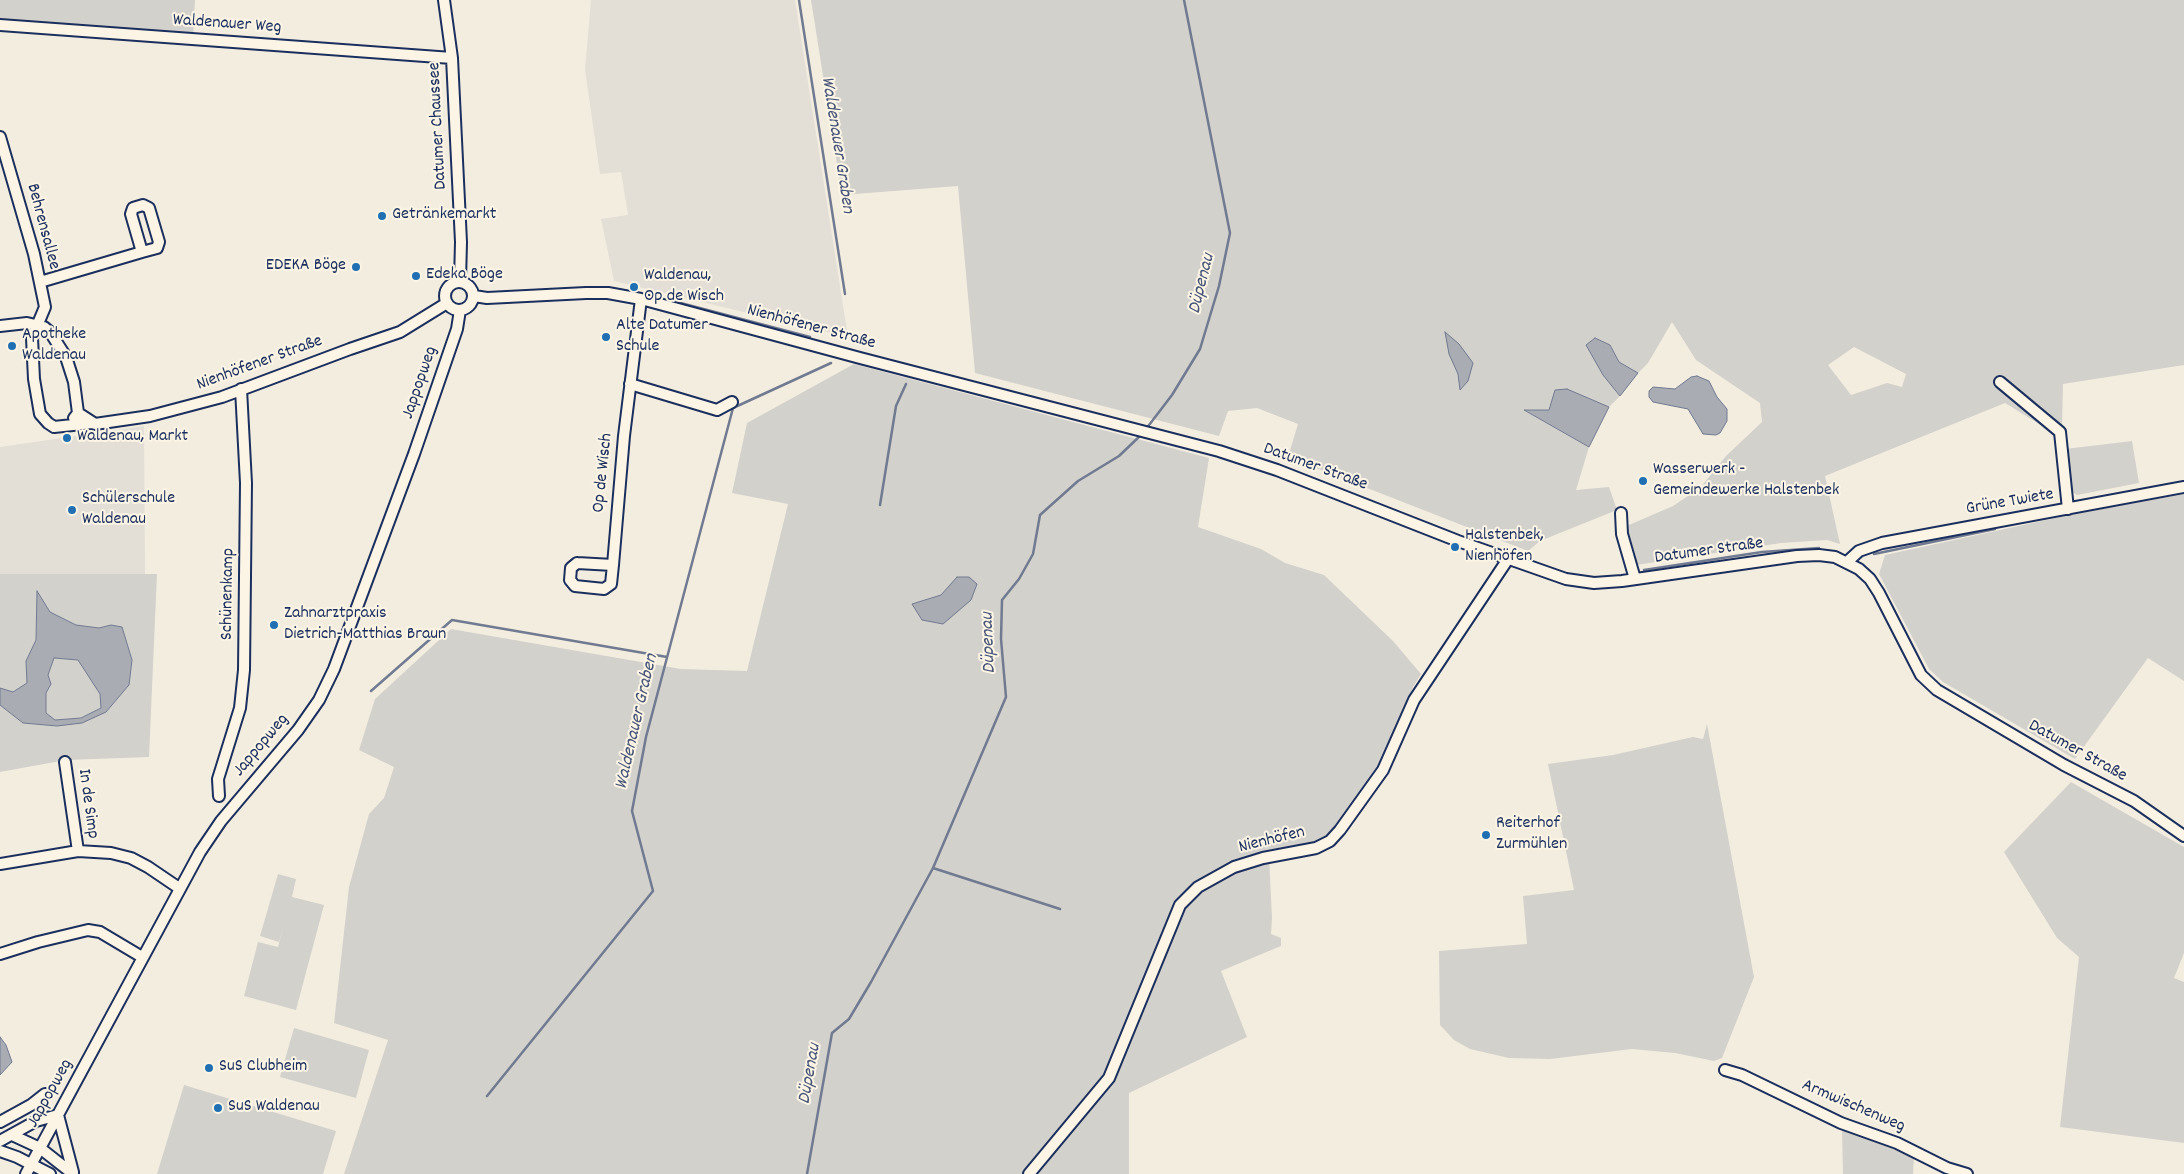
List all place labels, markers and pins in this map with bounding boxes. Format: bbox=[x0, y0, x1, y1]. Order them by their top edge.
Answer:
place label: Getränkemarkt bbox=[392, 205, 496, 227]
marker: Getränkemarkt bbox=[376, 210, 388, 222]
place label: EDEKA Böge bbox=[266, 256, 346, 278]
marker: EDEKA Böge bbox=[350, 261, 362, 273]
place label: Edeka Böge bbox=[426, 265, 503, 287]
place label: Waldenau, Op de Wisch bbox=[644, 266, 724, 308]
marker: Edeka Böge bbox=[410, 270, 422, 282]
marker: Waldenau, Op de Wisch bbox=[628, 281, 640, 293]
place label: Alte Datumer Schule bbox=[616, 316, 708, 358]
place label: Apotheke Waldenau bbox=[22, 325, 86, 368]
marker: Alte Datumer Schule bbox=[600, 331, 612, 343]
marker: Apotheke Waldenau bbox=[6, 340, 18, 352]
place label: Waldenau, Markt bbox=[77, 427, 188, 449]
marker: Waldenau, Markt bbox=[61, 432, 73, 444]
place label: Wasserwerk - Gemeindewerke Halstenbek bbox=[1653, 460, 1839, 502]
marker: Wasserwerk - Gemeindewerke Halstenbek bbox=[1637, 475, 1649, 487]
place label: Schülerschule Waldenau bbox=[82, 489, 175, 532]
marker: Schülerschule Waldenau bbox=[66, 504, 78, 516]
place label: Halstenbek, Nienhöfen bbox=[1465, 526, 1544, 568]
marker: Halstenbek, Nienhöfen bbox=[1449, 541, 1461, 553]
place label: Zahnarztpraxis Dietrich-Matthias Braun bbox=[284, 604, 446, 646]
marker: Zahnarztpraxis Dietrich-Matthias Braun bbox=[268, 619, 280, 631]
place label: Reiterhof Zurmühlen bbox=[1496, 814, 1567, 856]
marker: Reiterhof Zurmühlen bbox=[1480, 829, 1492, 841]
place label: SuS Clubheim bbox=[219, 1057, 307, 1079]
marker: SuS Clubheim bbox=[203, 1062, 215, 1074]
place label: SuS Waldenau bbox=[228, 1097, 320, 1119]
marker: SuS Waldenau bbox=[212, 1102, 224, 1114]

